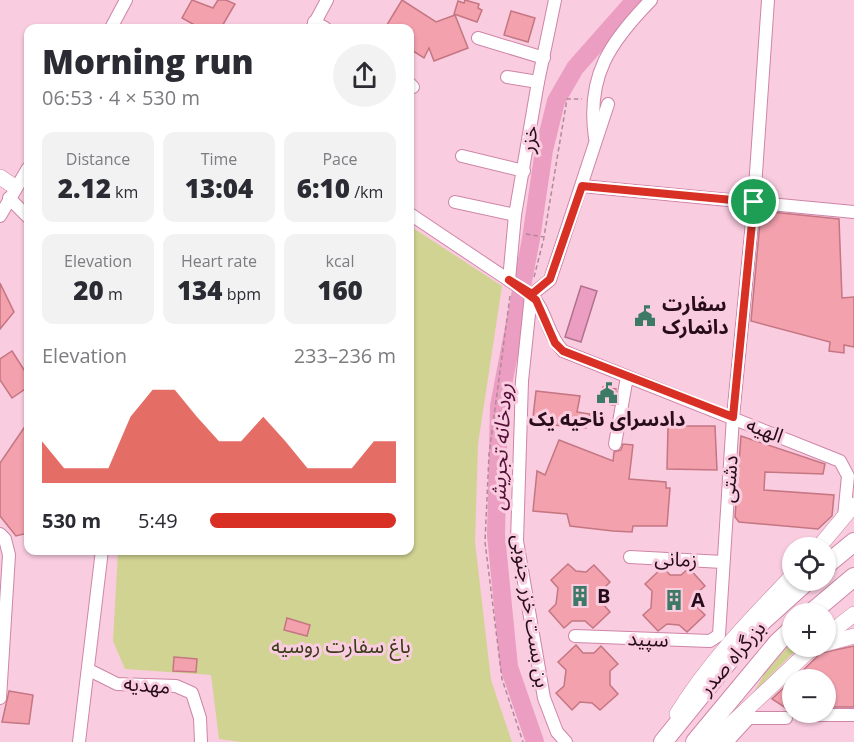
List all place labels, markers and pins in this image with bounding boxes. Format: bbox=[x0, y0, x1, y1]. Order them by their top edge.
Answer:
pin bbox=[728, 176, 779, 227]
place label: سفارت دانمارک bbox=[662, 290, 729, 340]
public building icon: سفارت دانمارک bbox=[633, 304, 657, 328]
public building icon: دادسرای ناحیه یک bbox=[595, 381, 619, 405]
place label: دادسرای ناحیه یک bbox=[529, 405, 685, 432]
place label: B bbox=[597, 582, 610, 609]
building icon: B bbox=[568, 584, 592, 608]
place label: A bbox=[691, 586, 705, 613]
building icon: A bbox=[662, 588, 686, 612]

